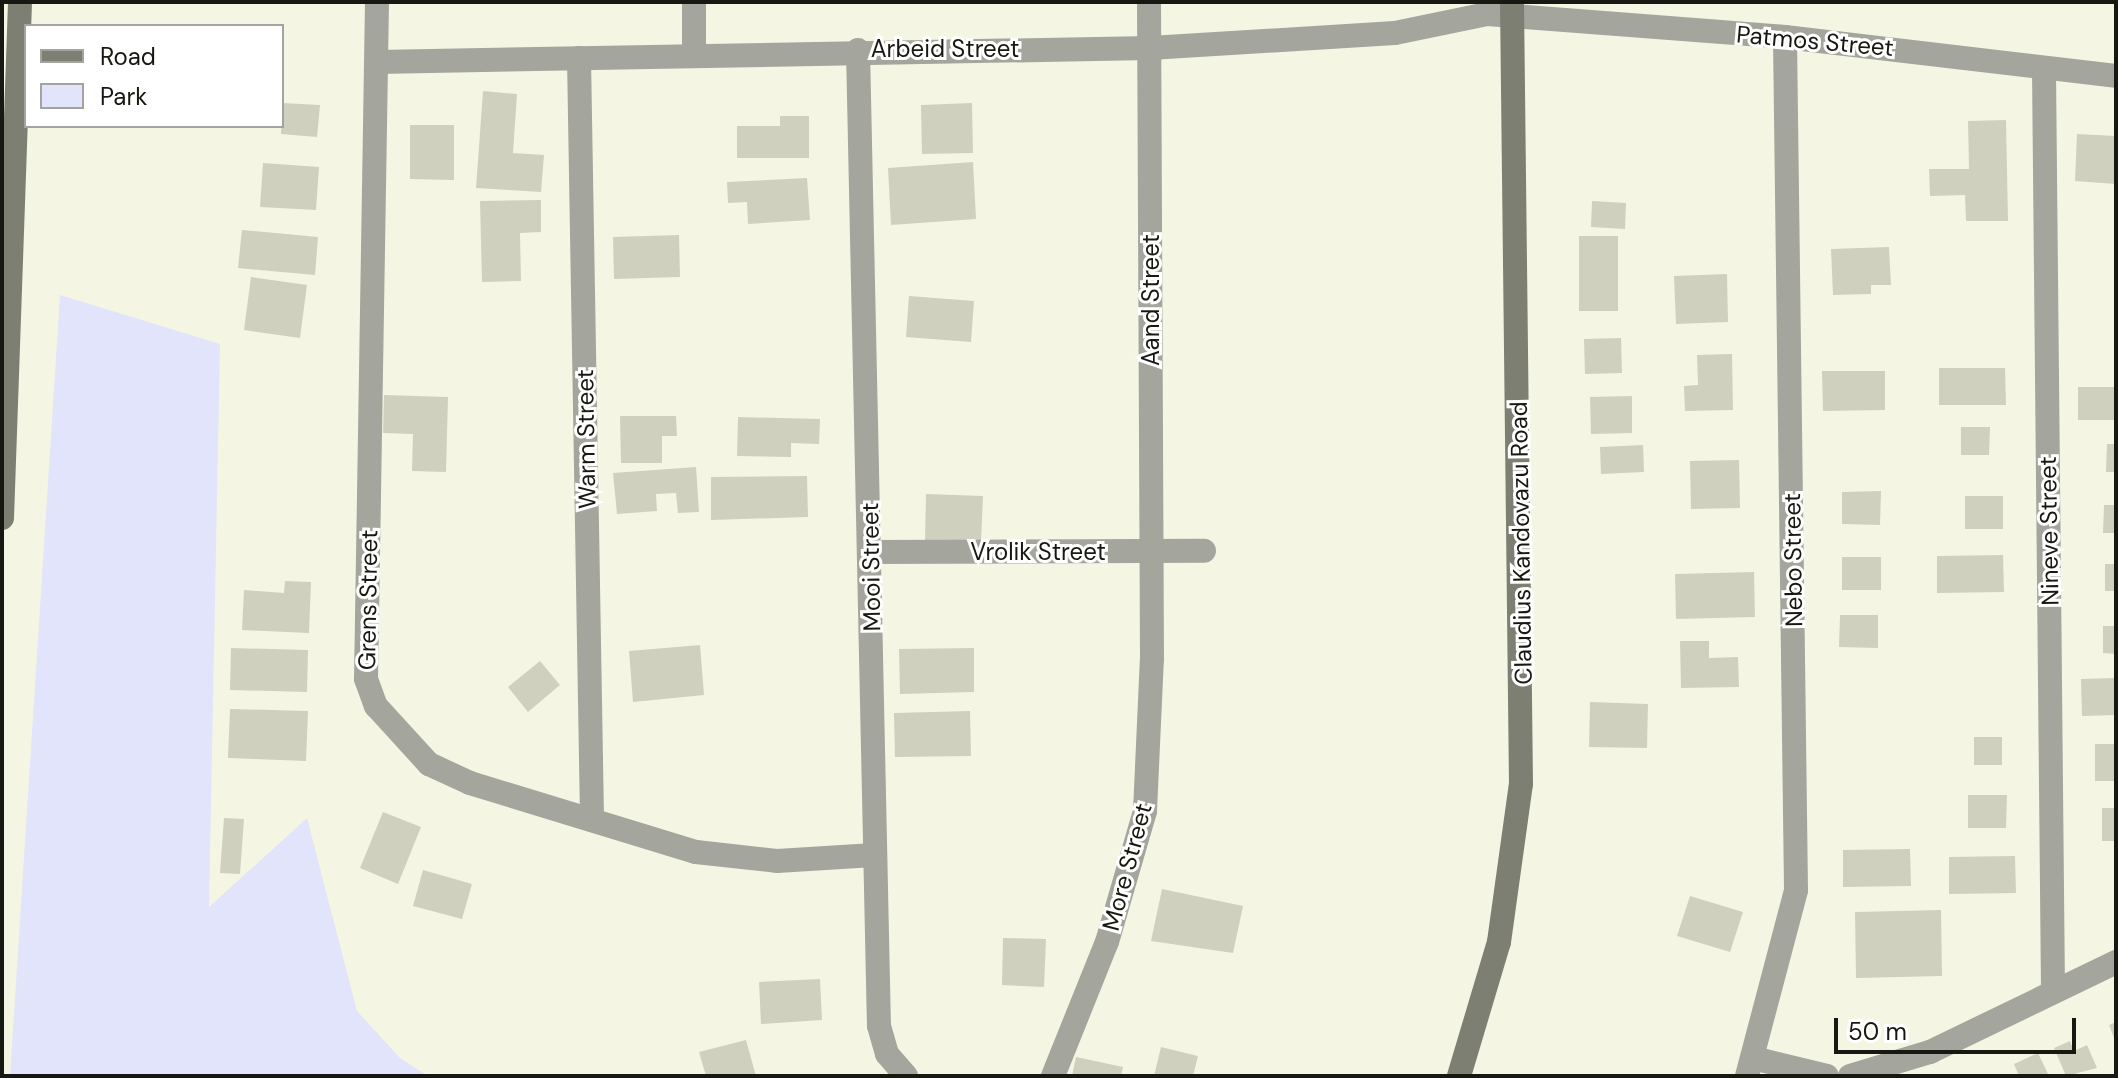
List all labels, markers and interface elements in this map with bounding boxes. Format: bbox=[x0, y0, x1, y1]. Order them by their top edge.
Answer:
street label: Patmos Street bbox=[1735, 20, 1895, 62]
legend bbox=[24, 24, 284, 128]
street label: Arbeid Street bbox=[871, 35, 1019, 63]
text: Road bbox=[100, 41, 156, 72]
text: Park bbox=[100, 81, 147, 112]
street label: Aand Street bbox=[1137, 234, 1165, 366]
street label: Warm Street bbox=[570, 369, 602, 509]
street label: Claudius Kandovazu Road bbox=[1504, 401, 1538, 685]
street label: Nineve Street bbox=[2033, 456, 2065, 606]
street label: Nebo Street bbox=[1777, 493, 1809, 627]
street label: Mooi Street bbox=[855, 502, 887, 632]
street label: Grens Street bbox=[352, 530, 384, 670]
street label: Vrolik Street bbox=[970, 538, 1106, 566]
street label: More Street bbox=[1096, 800, 1158, 934]
scale bar bbox=[1838, 1002, 2080, 1052]
text: 50 m bbox=[1848, 1016, 1907, 1047]

